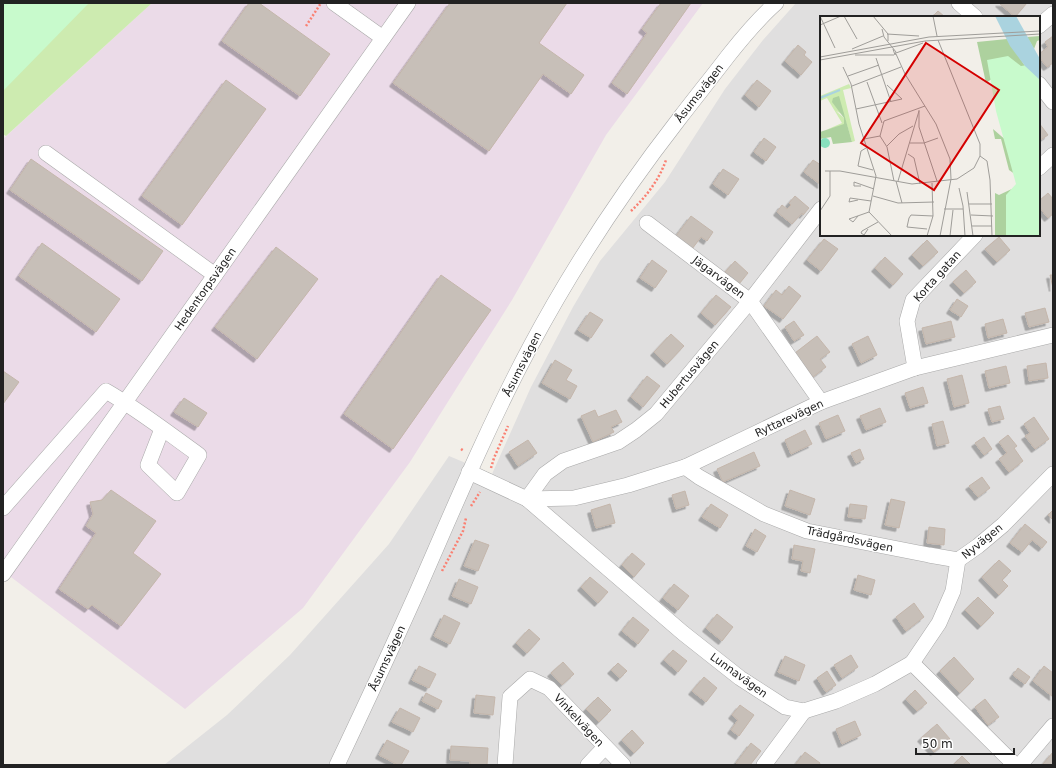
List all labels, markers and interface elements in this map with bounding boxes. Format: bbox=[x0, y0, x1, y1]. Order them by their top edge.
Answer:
inset map bbox=[820, 16, 1040, 236]
street label: Åsumsvägen bbox=[673, 61, 726, 125]
street label: Hedentorpsvägen bbox=[172, 245, 239, 333]
street label: Korta gatan bbox=[911, 248, 964, 305]
street label: Jägarvägen bbox=[689, 253, 747, 301]
street label: Åsumsvägen bbox=[501, 330, 544, 399]
street label: Hubertusvägen bbox=[657, 338, 722, 411]
street label: Ryttarevägen bbox=[753, 397, 825, 440]
street label: Nyvägen bbox=[959, 521, 1005, 562]
street label: Trädgårdsvägen bbox=[804, 524, 894, 555]
street label: Åsumsvägen bbox=[367, 623, 408, 693]
street label: Lunnavägen bbox=[708, 650, 770, 701]
street label: Vinkelvägen bbox=[551, 691, 606, 749]
scale bar bbox=[916, 730, 1014, 756]
text: 50 m bbox=[922, 737, 953, 751]

